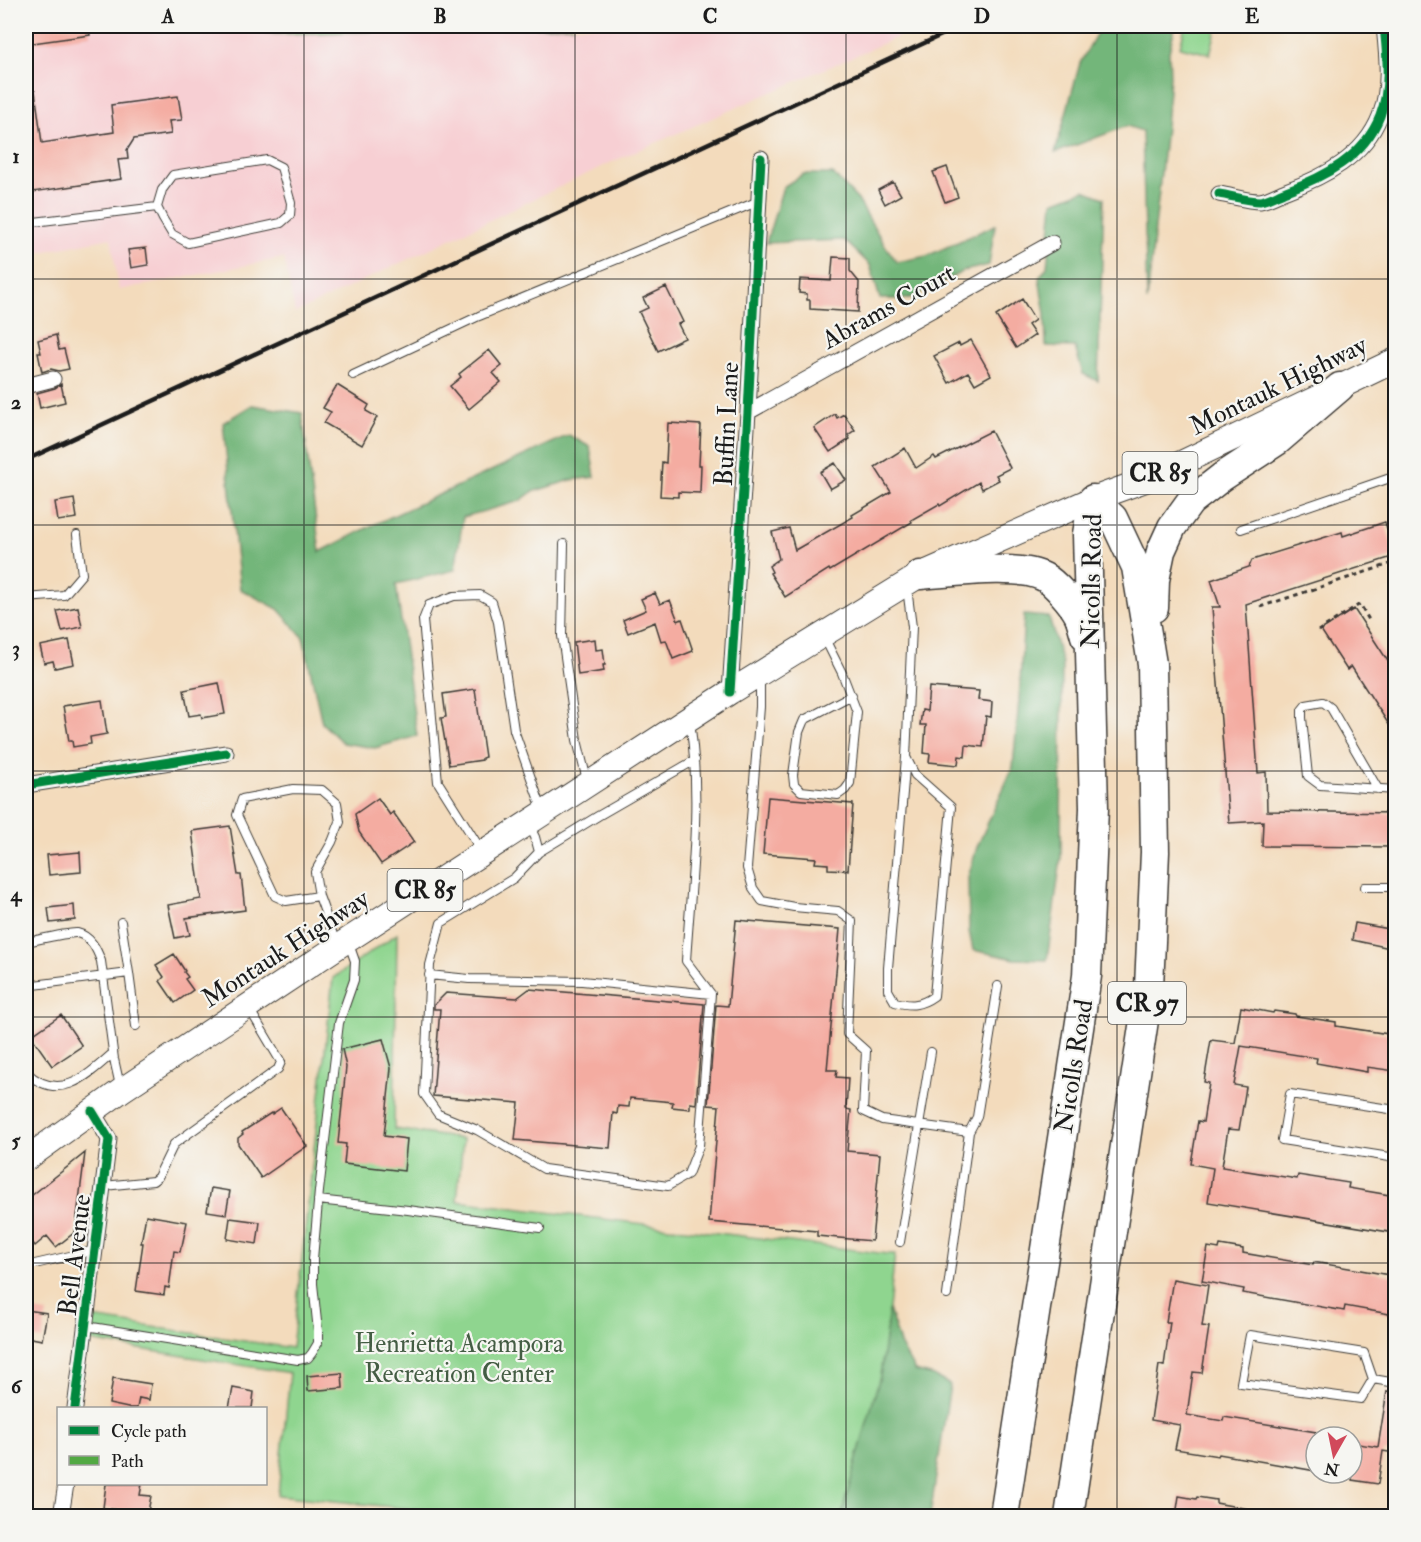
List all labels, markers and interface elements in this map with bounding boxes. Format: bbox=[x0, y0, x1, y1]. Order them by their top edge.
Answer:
text: A bbox=[161, 4, 175, 29]
text: B bbox=[433, 4, 447, 29]
text: C bbox=[703, 4, 717, 29]
text: D bbox=[974, 4, 990, 29]
text: E bbox=[1245, 4, 1260, 29]
text: 1 bbox=[12, 144, 20, 169]
street label: Abrams Court bbox=[815, 257, 961, 357]
street label: Montauk Highway bbox=[1185, 329, 1373, 443]
street label: Buffin Lane bbox=[708, 361, 746, 487]
text: 2 bbox=[11, 390, 21, 415]
road number: CR 85 bbox=[1122, 452, 1198, 494]
street label: Nicolls Road bbox=[1075, 513, 1109, 649]
text: 3 bbox=[12, 636, 20, 661]
road number: CR 85 bbox=[388, 869, 462, 911]
text: 4 bbox=[10, 882, 23, 907]
street label: Montauk Highway bbox=[196, 883, 376, 1015]
road number: CR 97 bbox=[1108, 982, 1186, 1024]
street label: Nicolls Road bbox=[1048, 997, 1100, 1135]
text: 5 bbox=[12, 1128, 22, 1153]
street label: Bell Avenue bbox=[52, 1193, 98, 1318]
park label: Henrietta Acampora Recreation Center bbox=[354, 1328, 564, 1390]
text: 6 bbox=[11, 1374, 23, 1399]
legend bbox=[57, 1407, 267, 1485]
text: Cycle path bbox=[111, 1420, 187, 1443]
north arrow bbox=[1304, 1425, 1364, 1485]
text: Path bbox=[111, 1450, 144, 1473]
text: N bbox=[1323, 1458, 1341, 1480]

